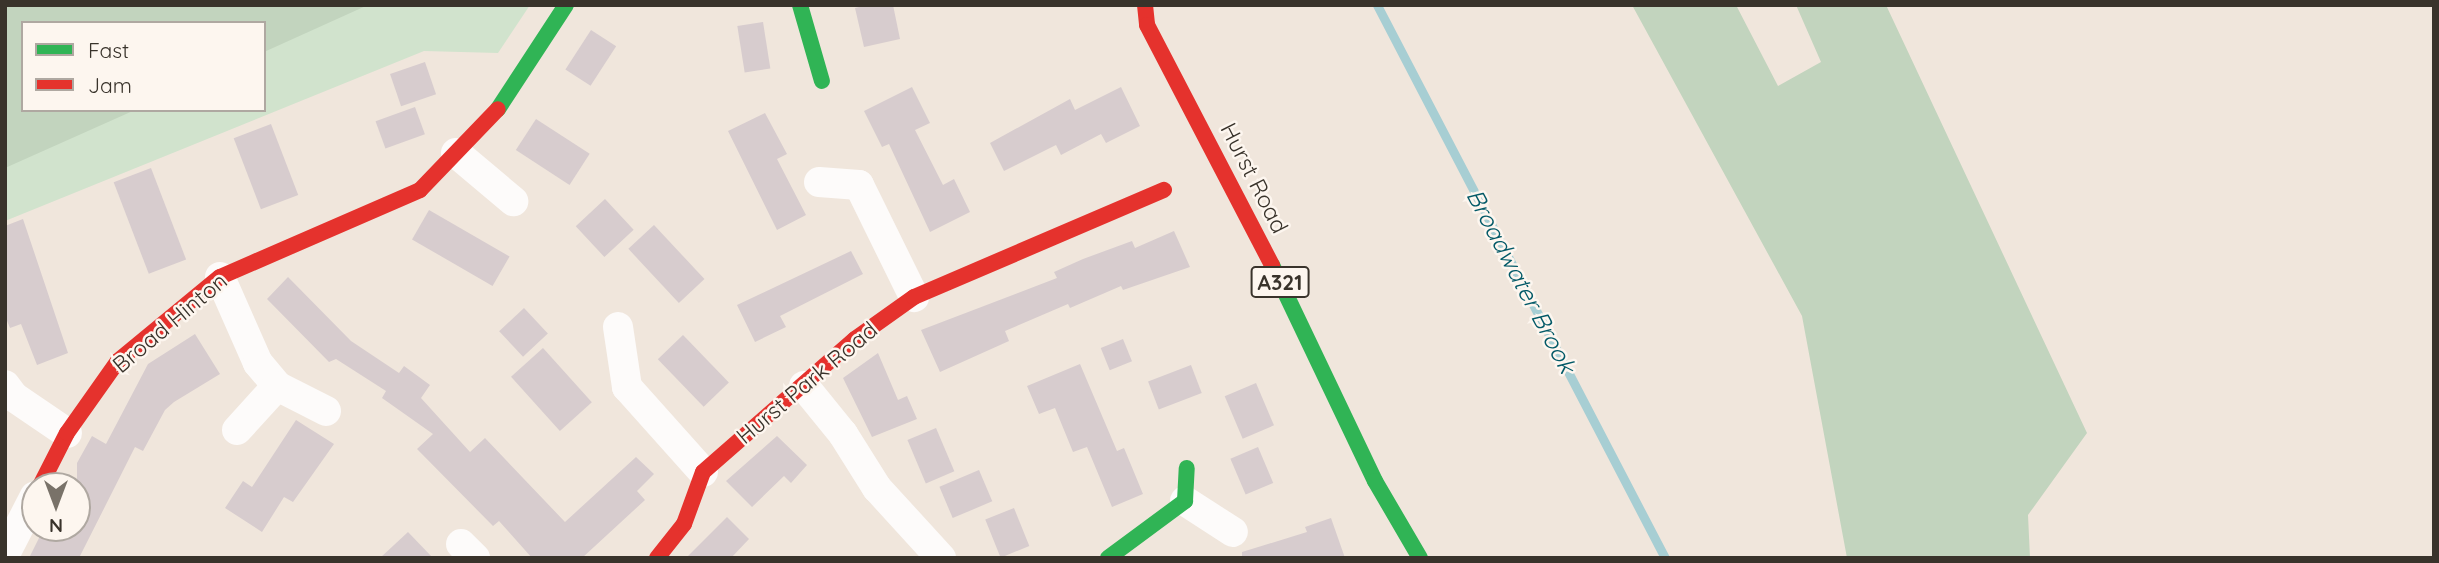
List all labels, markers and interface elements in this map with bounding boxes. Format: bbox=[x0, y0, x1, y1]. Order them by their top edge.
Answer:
legend bbox=[21, 21, 266, 112]
text: Fast bbox=[88, 37, 129, 63]
text: Jam bbox=[88, 72, 132, 98]
street label: Hurst Road bbox=[1214, 118, 1294, 238]
water label: Broadwater Brook bbox=[1460, 184, 1582, 378]
road number: A321 bbox=[1250, 264, 1310, 300]
street label: Broad Hinton bbox=[107, 267, 233, 379]
street label: Hurst Park Road bbox=[731, 316, 883, 450]
north arrow bbox=[21, 472, 91, 542]
text: N bbox=[49, 514, 63, 538]

